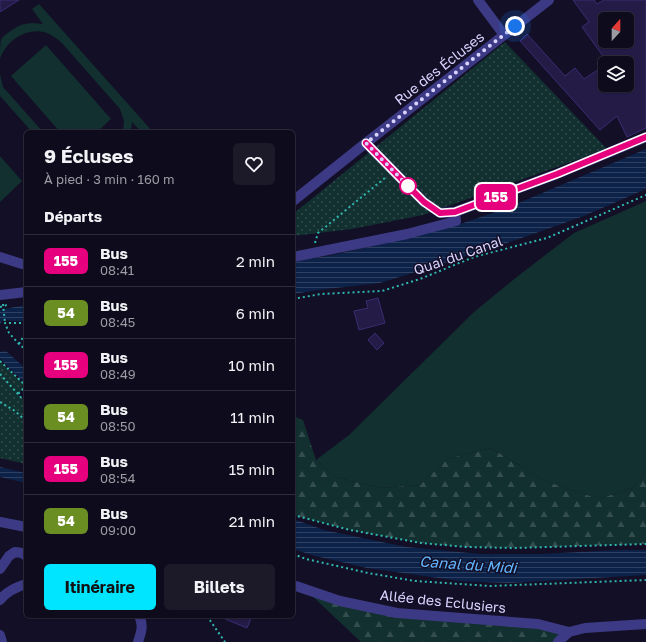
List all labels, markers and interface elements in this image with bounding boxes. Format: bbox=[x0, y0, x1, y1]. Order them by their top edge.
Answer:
north arrow bbox=[598, 12, 634, 48]
map controls bbox=[598, 12, 634, 92]
your location bbox=[505, 16, 525, 36]
street label: Rue des Écluses bbox=[391, 28, 487, 108]
button: layers bbox=[598, 56, 634, 92]
button: heart bbox=[233, 143, 275, 185]
text: 9 Écluses bbox=[44, 144, 134, 167]
text: À pied · 3 min · 160 m bbox=[44, 171, 175, 187]
unlabelled marker bbox=[399, 177, 417, 195]
line badge: 155 bbox=[473, 184, 519, 210]
text: 155 bbox=[484, 188, 508, 205]
text: Départs bbox=[44, 207, 102, 225]
street label: Quai du Canal bbox=[411, 232, 505, 278]
text: Bus bbox=[100, 244, 128, 262]
text: 155 bbox=[54, 252, 78, 269]
text: 2 min bbox=[236, 252, 275, 270]
text: 08:41 bbox=[100, 262, 134, 278]
text: Bus bbox=[100, 296, 128, 314]
text: 54 bbox=[57, 304, 75, 321]
text: 6 min bbox=[236, 304, 275, 322]
text: 08:45 bbox=[100, 314, 135, 330]
text: Bus bbox=[100, 348, 128, 366]
text: 155 bbox=[54, 356, 78, 373]
text: 10 min bbox=[228, 356, 275, 374]
text: 08:49 bbox=[100, 366, 136, 382]
text: Bus bbox=[100, 400, 128, 418]
text: 54 bbox=[57, 408, 75, 425]
text: 11 min bbox=[230, 408, 275, 426]
text: 08:50 bbox=[100, 418, 136, 434]
text: Bus bbox=[100, 452, 128, 470]
text: 155 bbox=[54, 460, 78, 477]
text: 15 min bbox=[229, 460, 275, 478]
text: 08:54 bbox=[100, 470, 135, 486]
text: Bus bbox=[100, 504, 128, 522]
text: 54 bbox=[57, 512, 75, 529]
text: 21 min bbox=[229, 512, 275, 530]
text: 09:00 bbox=[100, 522, 136, 538]
water label: Canal du Midi bbox=[419, 552, 519, 577]
button: Itinéraire bbox=[44, 564, 156, 610]
button: Billets bbox=[164, 564, 275, 610]
street label: Allée des Eclusiers bbox=[379, 586, 507, 616]

